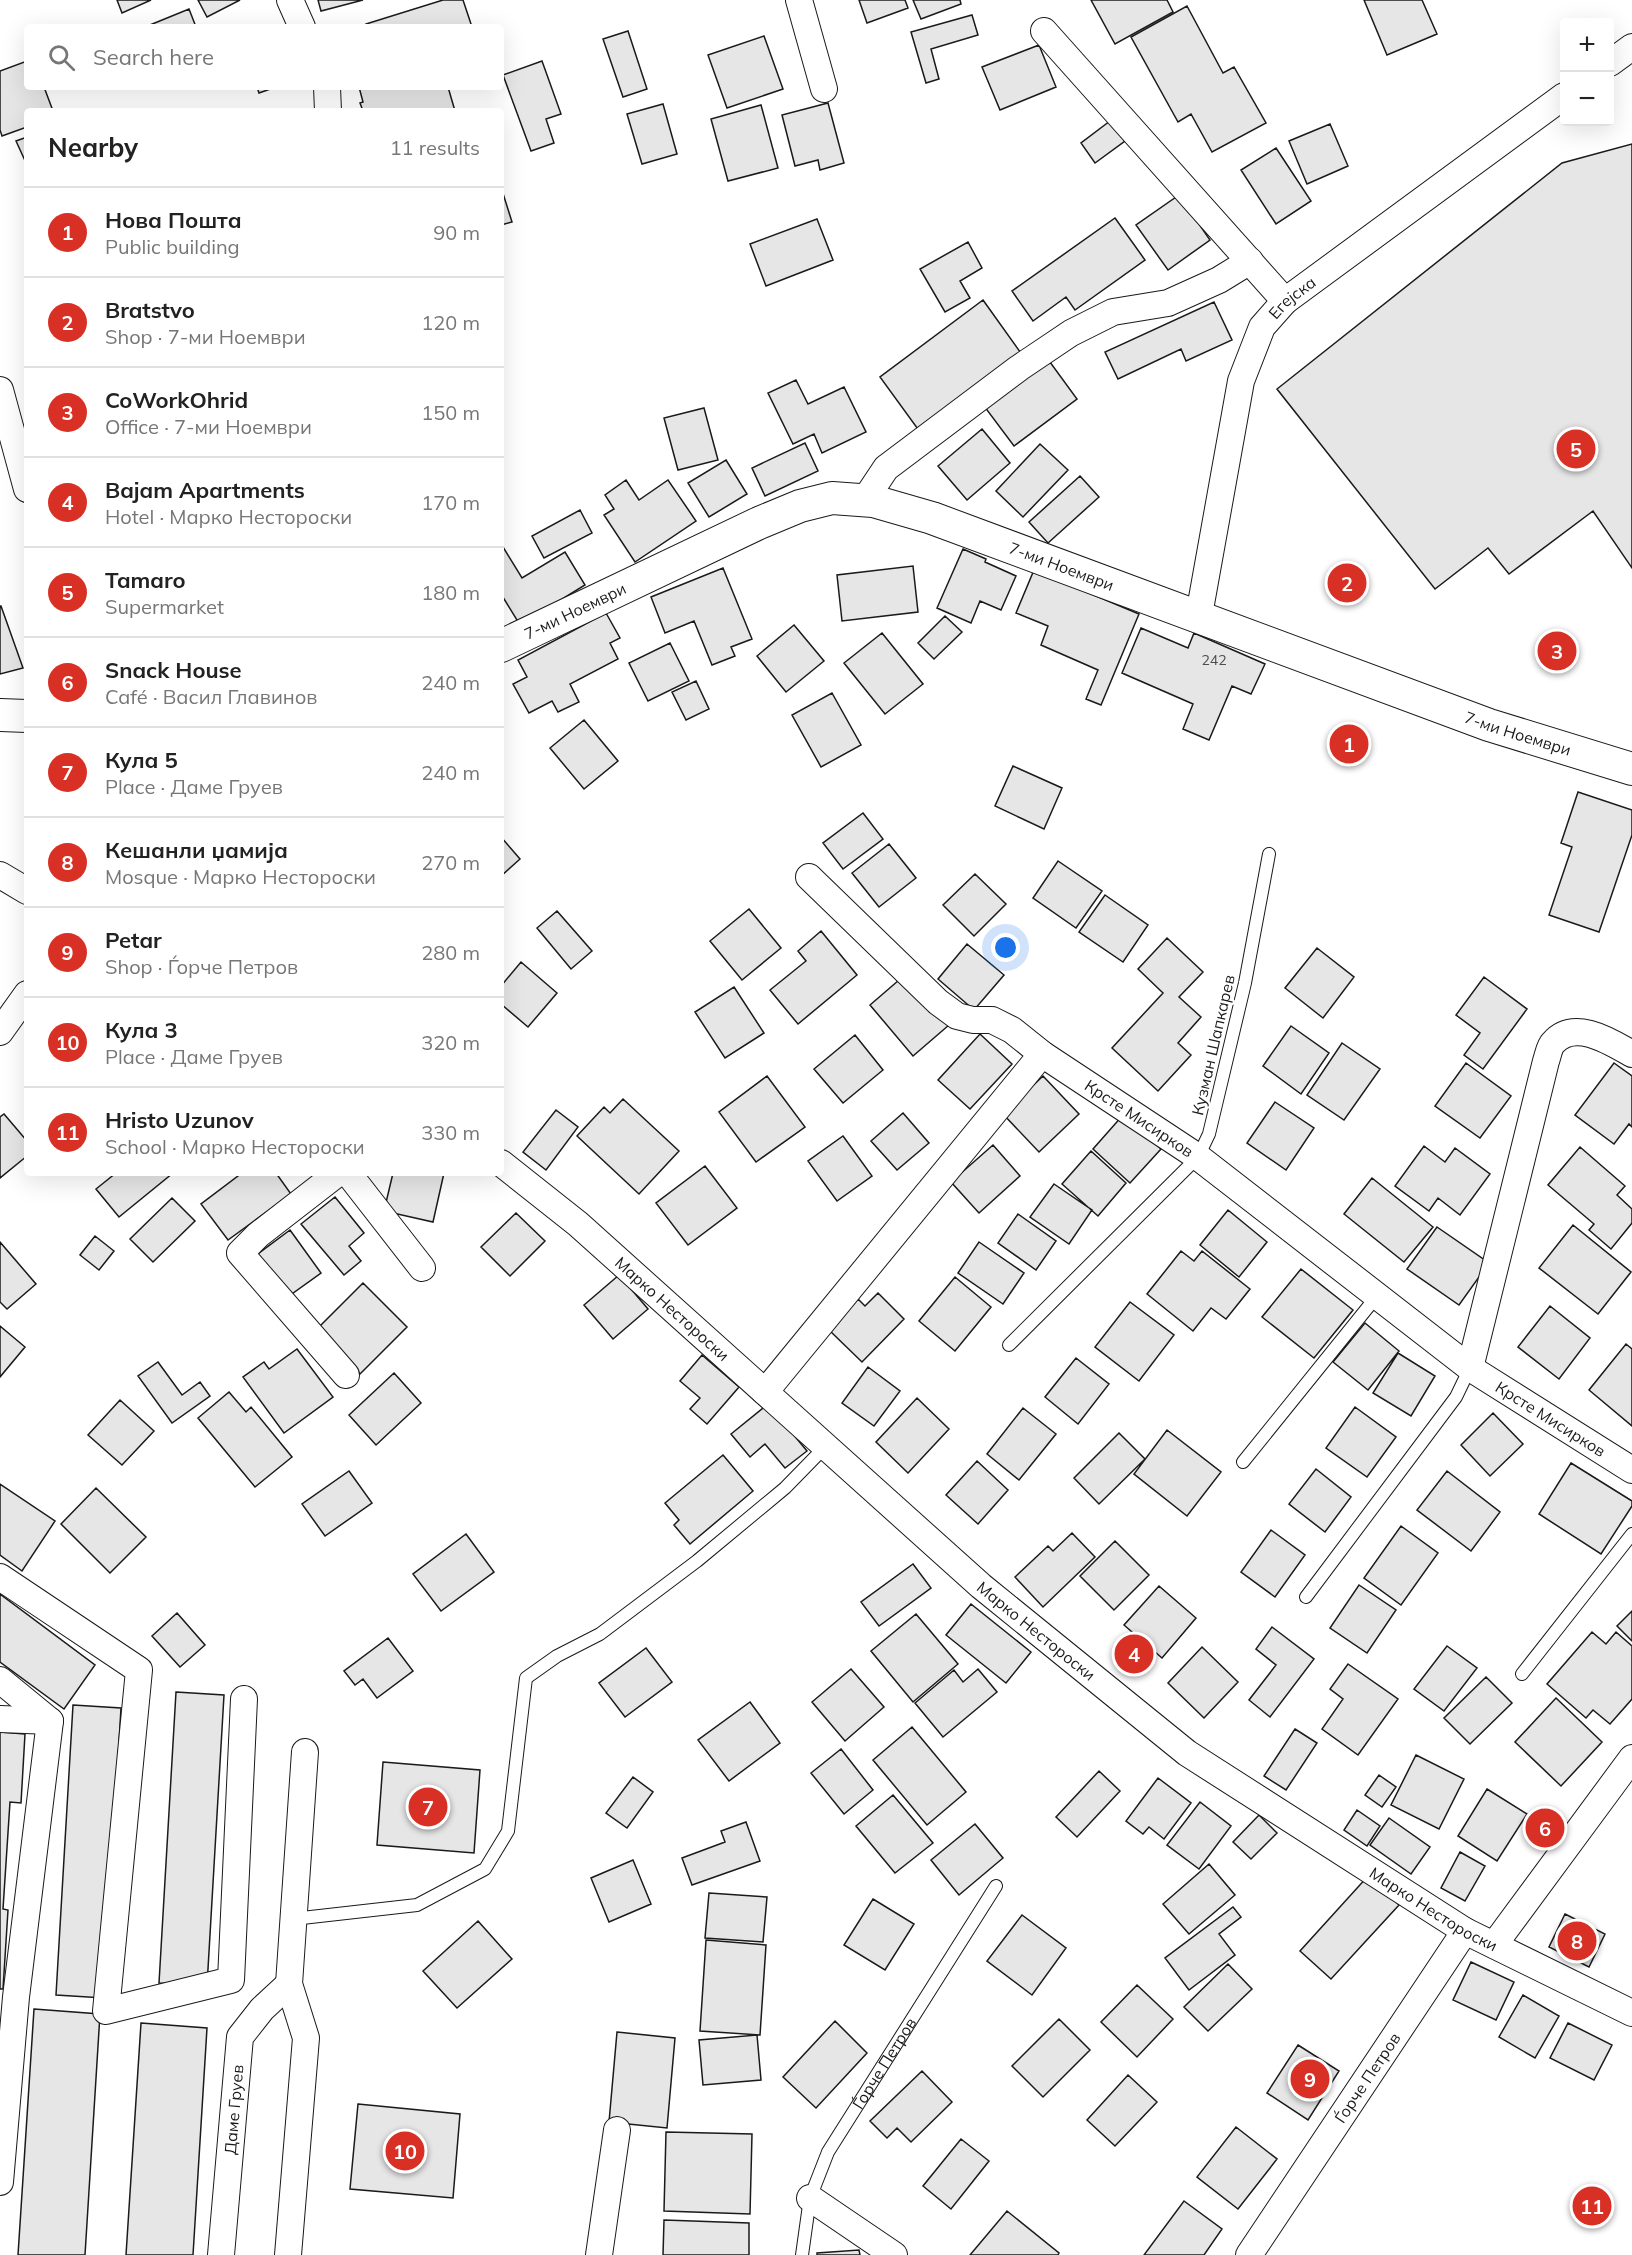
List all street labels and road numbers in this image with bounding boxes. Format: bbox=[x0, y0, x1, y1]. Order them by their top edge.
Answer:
street label: Егејска bbox=[1264, 272, 1320, 323]
street label: 7-ми Ноември bbox=[1006, 538, 1117, 595]
street label: 7-ми Ноември bbox=[521, 578, 629, 643]
street label: 7-ми Ноември bbox=[1462, 707, 1573, 760]
street label: Кузман Шапкарев bbox=[1187, 973, 1239, 1117]
street label: Крсте Мисирков bbox=[1081, 1075, 1197, 1161]
street label: Марко Нестороски bbox=[611, 1252, 733, 1365]
street label: Крсте Мисирков bbox=[1492, 1377, 1609, 1461]
street label: Марко Нестороски bbox=[973, 1577, 1099, 1685]
street label: Марко Нестороски bbox=[1366, 1862, 1501, 1955]
street label: Ѓорче Петров bbox=[848, 2014, 920, 2113]
street label: Ѓорче Петров bbox=[1330, 2029, 1404, 2127]
street label: Даме Груев bbox=[220, 2064, 248, 2155]

